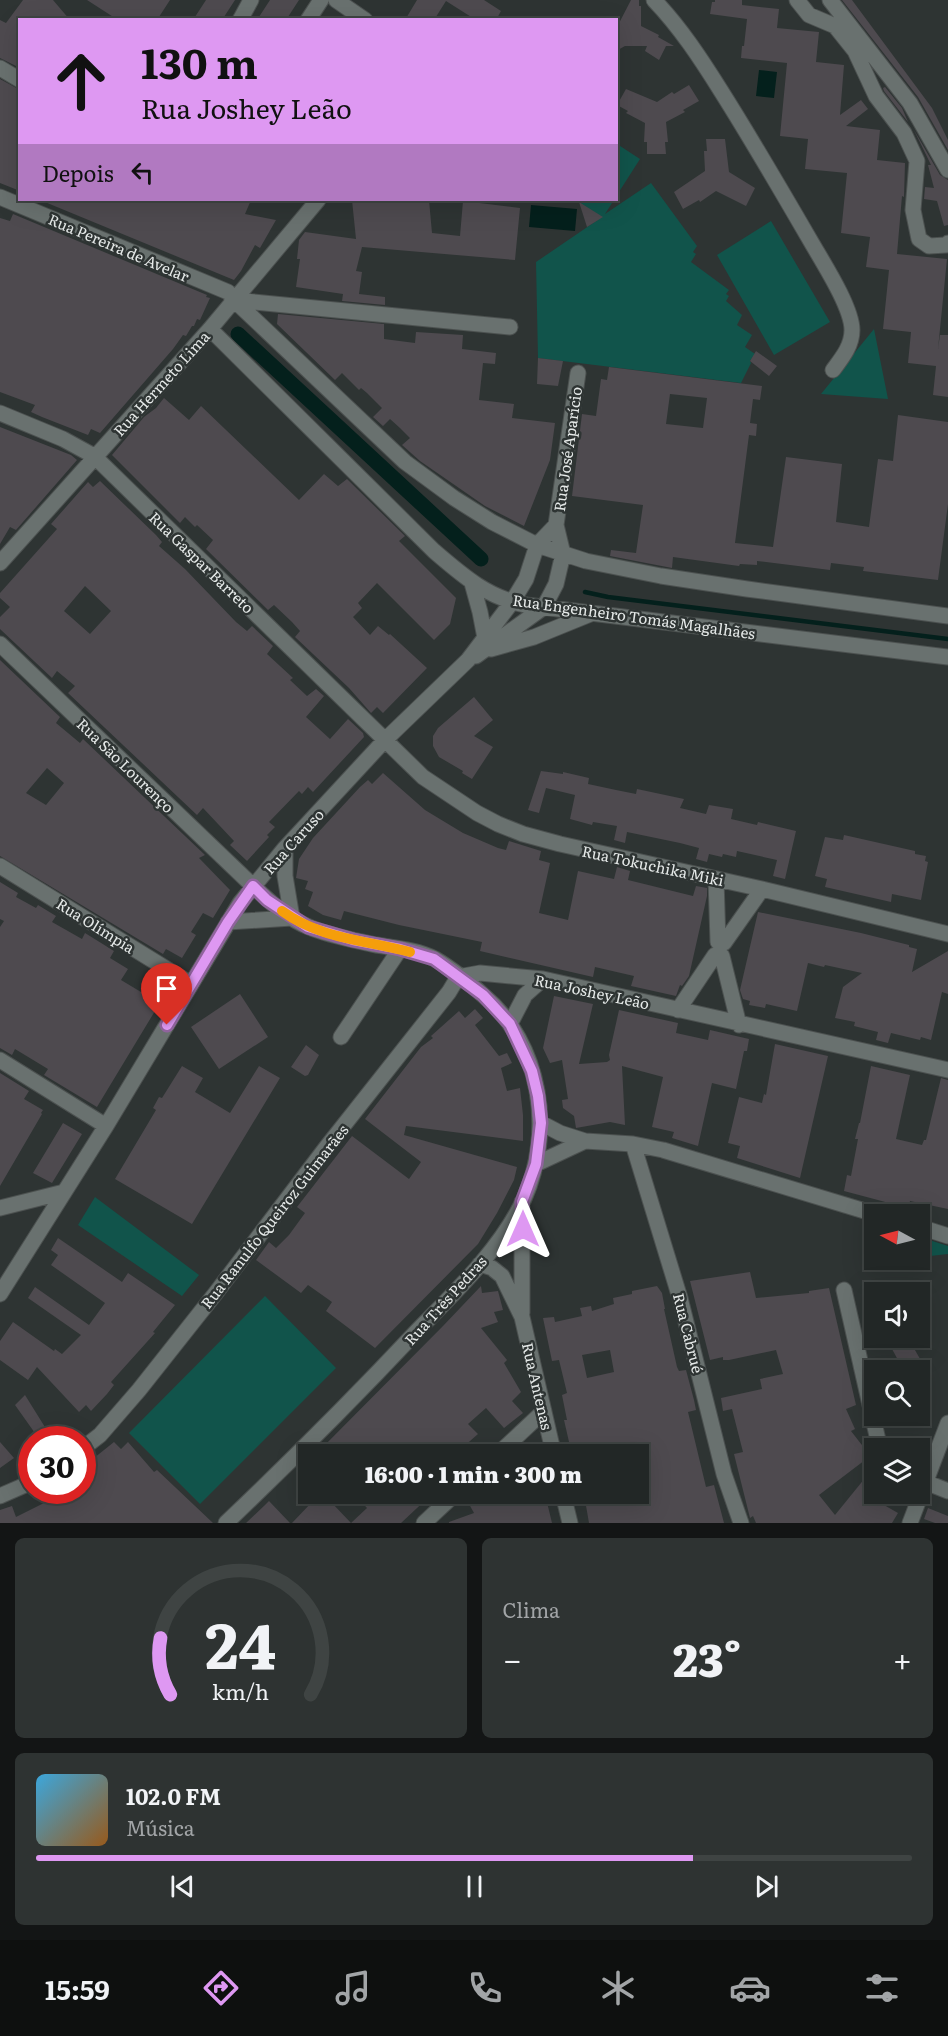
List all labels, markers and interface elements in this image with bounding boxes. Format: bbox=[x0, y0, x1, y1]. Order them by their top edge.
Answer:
text: 130 m bbox=[141, 30, 258, 92]
icon: ahead bbox=[42, 42, 120, 120]
text: Rua Joshey Leão bbox=[141, 87, 352, 127]
text: Depois bbox=[42, 156, 114, 189]
icon: left bbox=[126, 156, 159, 189]
street label: Rua Pereira de Avelar bbox=[45, 207, 193, 287]
street label: Rua Hermeto Lima bbox=[107, 324, 215, 441]
street label: Rua José Aparício bbox=[547, 385, 587, 513]
street label: Rua Gaspar Barreto bbox=[144, 506, 260, 618]
street label: Rua Engenheiro Tomás Magalhães bbox=[511, 588, 757, 644]
street label: Rua São Lourenço bbox=[72, 712, 180, 818]
street label: Rua Caruso bbox=[257, 803, 329, 879]
street label: Rua Tokuchika Miki bbox=[580, 839, 726, 891]
street label: Rua Olímpia bbox=[52, 892, 141, 959]
pin bbox=[141, 963, 192, 1025]
street label: Rua Joshey Leão bbox=[532, 968, 652, 1014]
icon: arrive bbox=[150, 972, 183, 1005]
street label: Rua Ranulfo Queiroz Guimarães bbox=[195, 1119, 353, 1313]
position arrow bbox=[491, 1197, 555, 1261]
north arrow bbox=[864, 1204, 930, 1270]
map controls bbox=[864, 1204, 930, 1504]
street label: Rua Três Pedras bbox=[398, 1250, 492, 1350]
button: sound bbox=[864, 1282, 930, 1348]
street label: Rua Cabrué bbox=[668, 1290, 710, 1376]
street label: Rua Antenas bbox=[517, 1340, 559, 1432]
button: search bbox=[864, 1360, 930, 1426]
speed limit sign: 30 bbox=[18, 1426, 96, 1504]
button: layers bbox=[864, 1438, 930, 1504]
text: 16:00 · 1 min · 300 m bbox=[365, 1457, 582, 1490]
text: Clima bbox=[503, 1594, 560, 1624]
text: 24 bbox=[205, 1596, 276, 1688]
text: 23° bbox=[673, 1624, 741, 1691]
text: − bbox=[503, 1633, 522, 1682]
text: + bbox=[893, 1633, 912, 1682]
text: km/h bbox=[212, 1675, 269, 1707]
text: 102.0 FM bbox=[126, 1779, 221, 1812]
text: Música bbox=[126, 1812, 195, 1842]
icon: previous bbox=[166, 1870, 199, 1903]
icon: pause bbox=[458, 1870, 491, 1903]
icon: next bbox=[750, 1870, 783, 1903]
icon: directions bbox=[200, 1967, 242, 2009]
icon: music bbox=[332, 1967, 374, 2009]
icon: phone bbox=[464, 1967, 506, 2009]
icon: climate bbox=[597, 1967, 639, 2009]
icon: car bbox=[729, 1967, 771, 2009]
icon: filters bbox=[861, 1967, 903, 2009]
text: 15:59 bbox=[45, 1968, 110, 2008]

